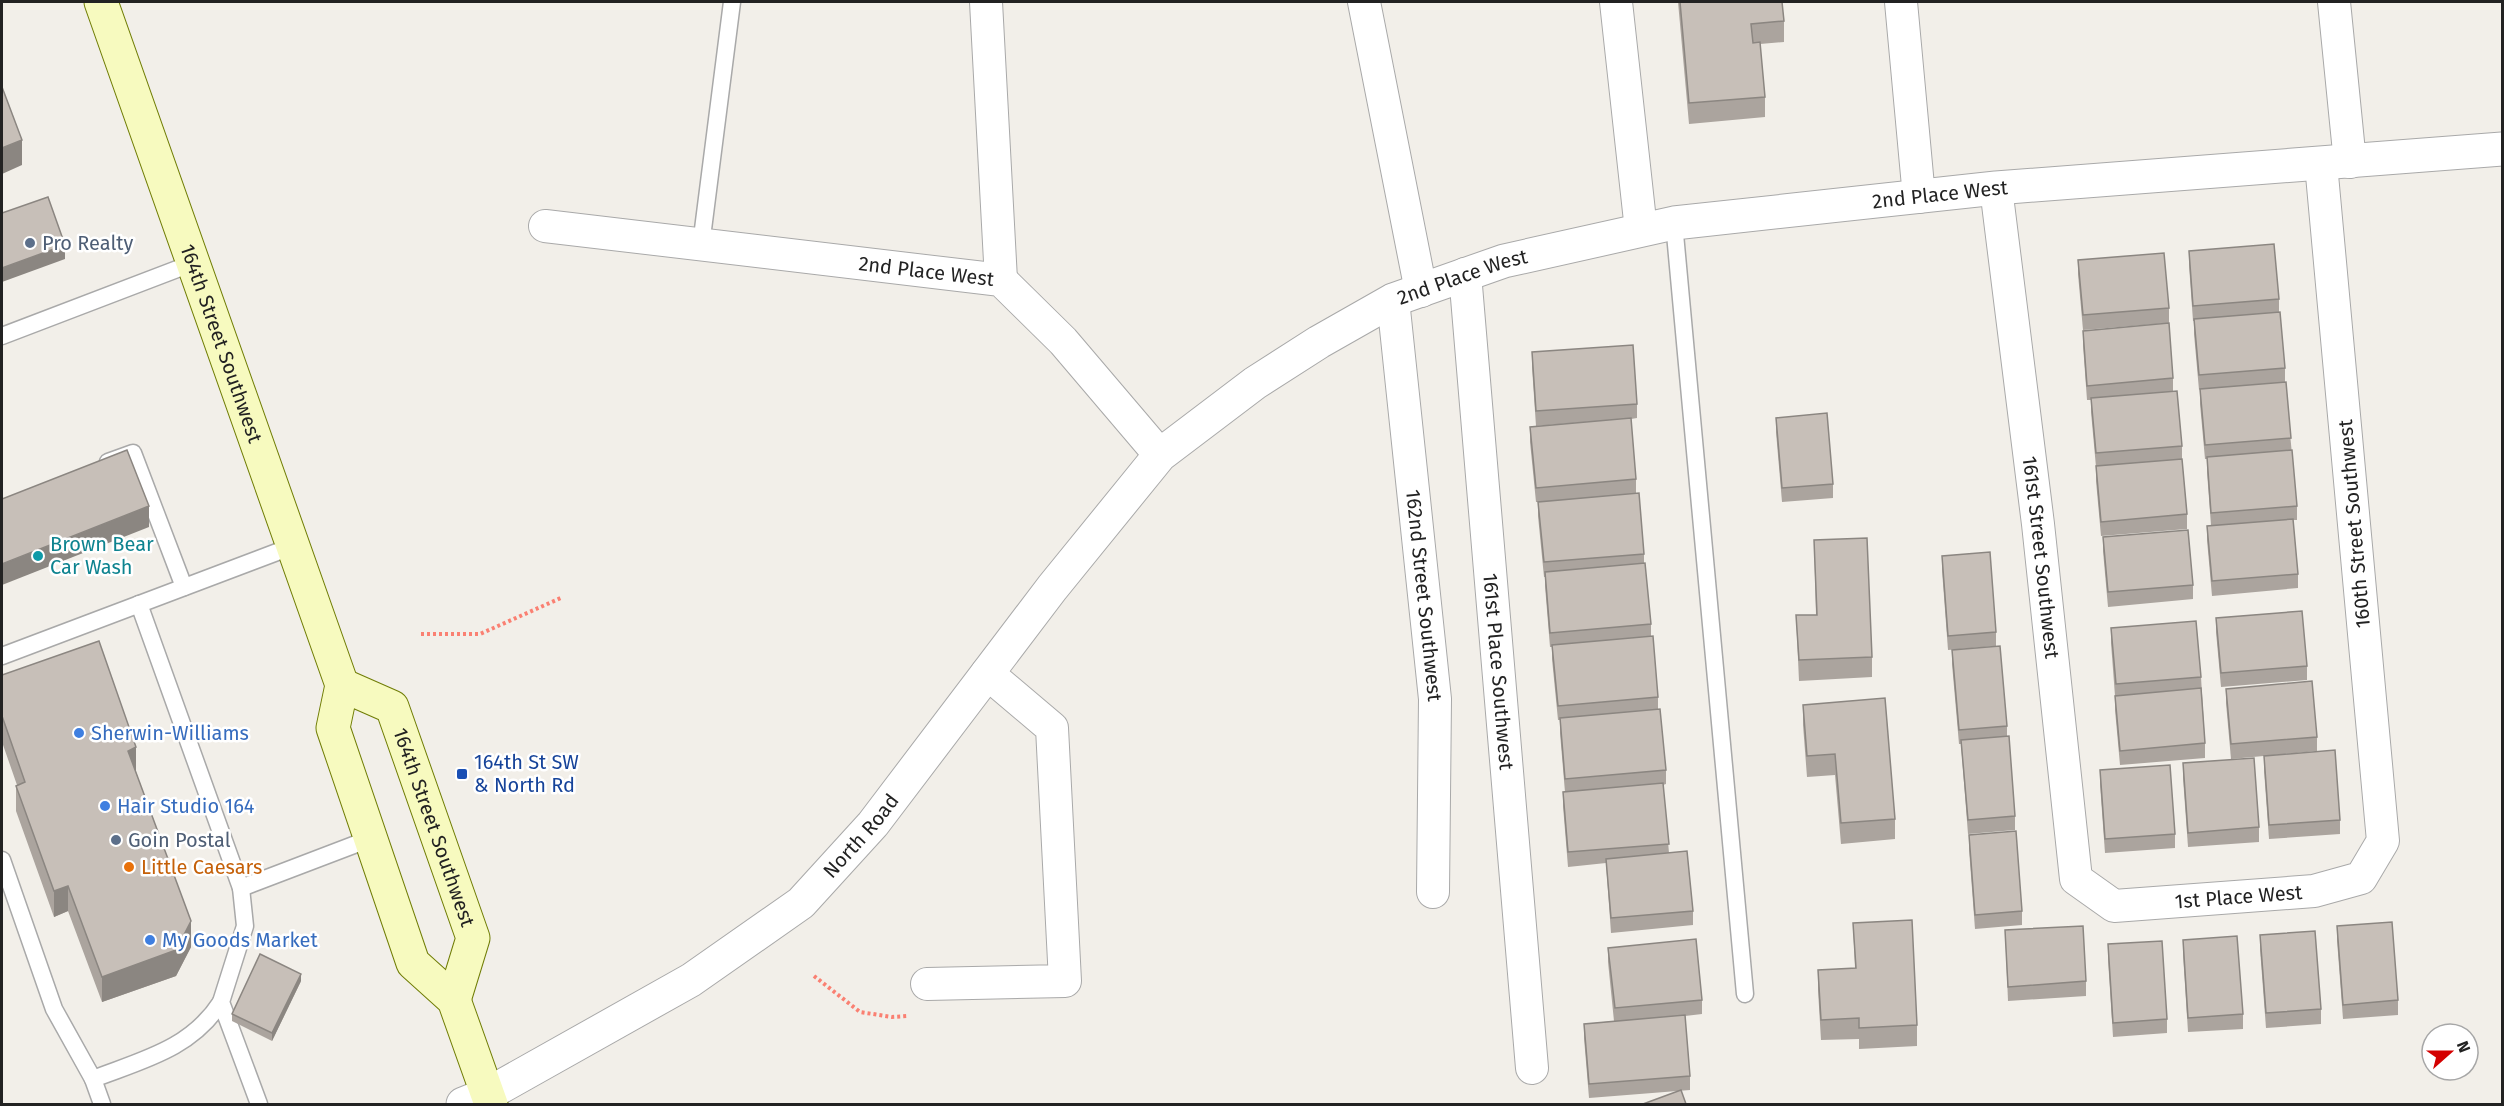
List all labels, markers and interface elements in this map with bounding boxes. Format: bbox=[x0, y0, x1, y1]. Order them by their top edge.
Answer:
street label: 2nd Place West bbox=[1871, 175, 2009, 213]
place label: Pro Realty bbox=[42, 231, 133, 255]
marker: Pro Realty bbox=[23, 236, 37, 250]
street label: 164th Street Southwest bbox=[175, 241, 268, 447]
street label: 2nd Place West bbox=[1394, 244, 1531, 310]
street label: 2nd Place West bbox=[857, 251, 996, 291]
street label: 160th Street Southwest bbox=[2333, 418, 2375, 629]
street label: 161st Street Southwest bbox=[2018, 455, 2064, 660]
street label: 162nd Street Southwest bbox=[1401, 488, 1447, 703]
place label: Brown Bear Car Wash bbox=[50, 532, 154, 579]
marker: Brown Bear Car Wash bbox=[31, 549, 45, 563]
street label: 161st Place Southwest bbox=[1478, 572, 1519, 772]
place label: Sherwin-Williams bbox=[91, 721, 249, 745]
street label: 164th Street Southwest bbox=[388, 725, 480, 930]
marker: Sherwin-Williams bbox=[72, 726, 86, 740]
place label: 164th St SW & North Rd bbox=[474, 750, 579, 797]
marker: 164th St SW & North Rd bbox=[455, 767, 469, 781]
street label: North Road bbox=[818, 789, 904, 883]
place label: Hair Studio 164 bbox=[117, 794, 255, 818]
marker: Hair Studio 164 bbox=[98, 799, 112, 813]
place label: Goin Postal bbox=[128, 828, 231, 852]
marker: Goin Postal bbox=[109, 833, 123, 847]
place label: Little Caesars bbox=[141, 855, 262, 879]
marker: Little Caesars bbox=[122, 860, 136, 874]
street label: 1st Place West bbox=[2174, 880, 2304, 913]
place label: My Goods Market bbox=[162, 928, 318, 952]
marker: My Goods Market bbox=[143, 933, 157, 947]
north arrow bbox=[2420, 1022, 2480, 1082]
text: N bbox=[2453, 1038, 2474, 1055]

